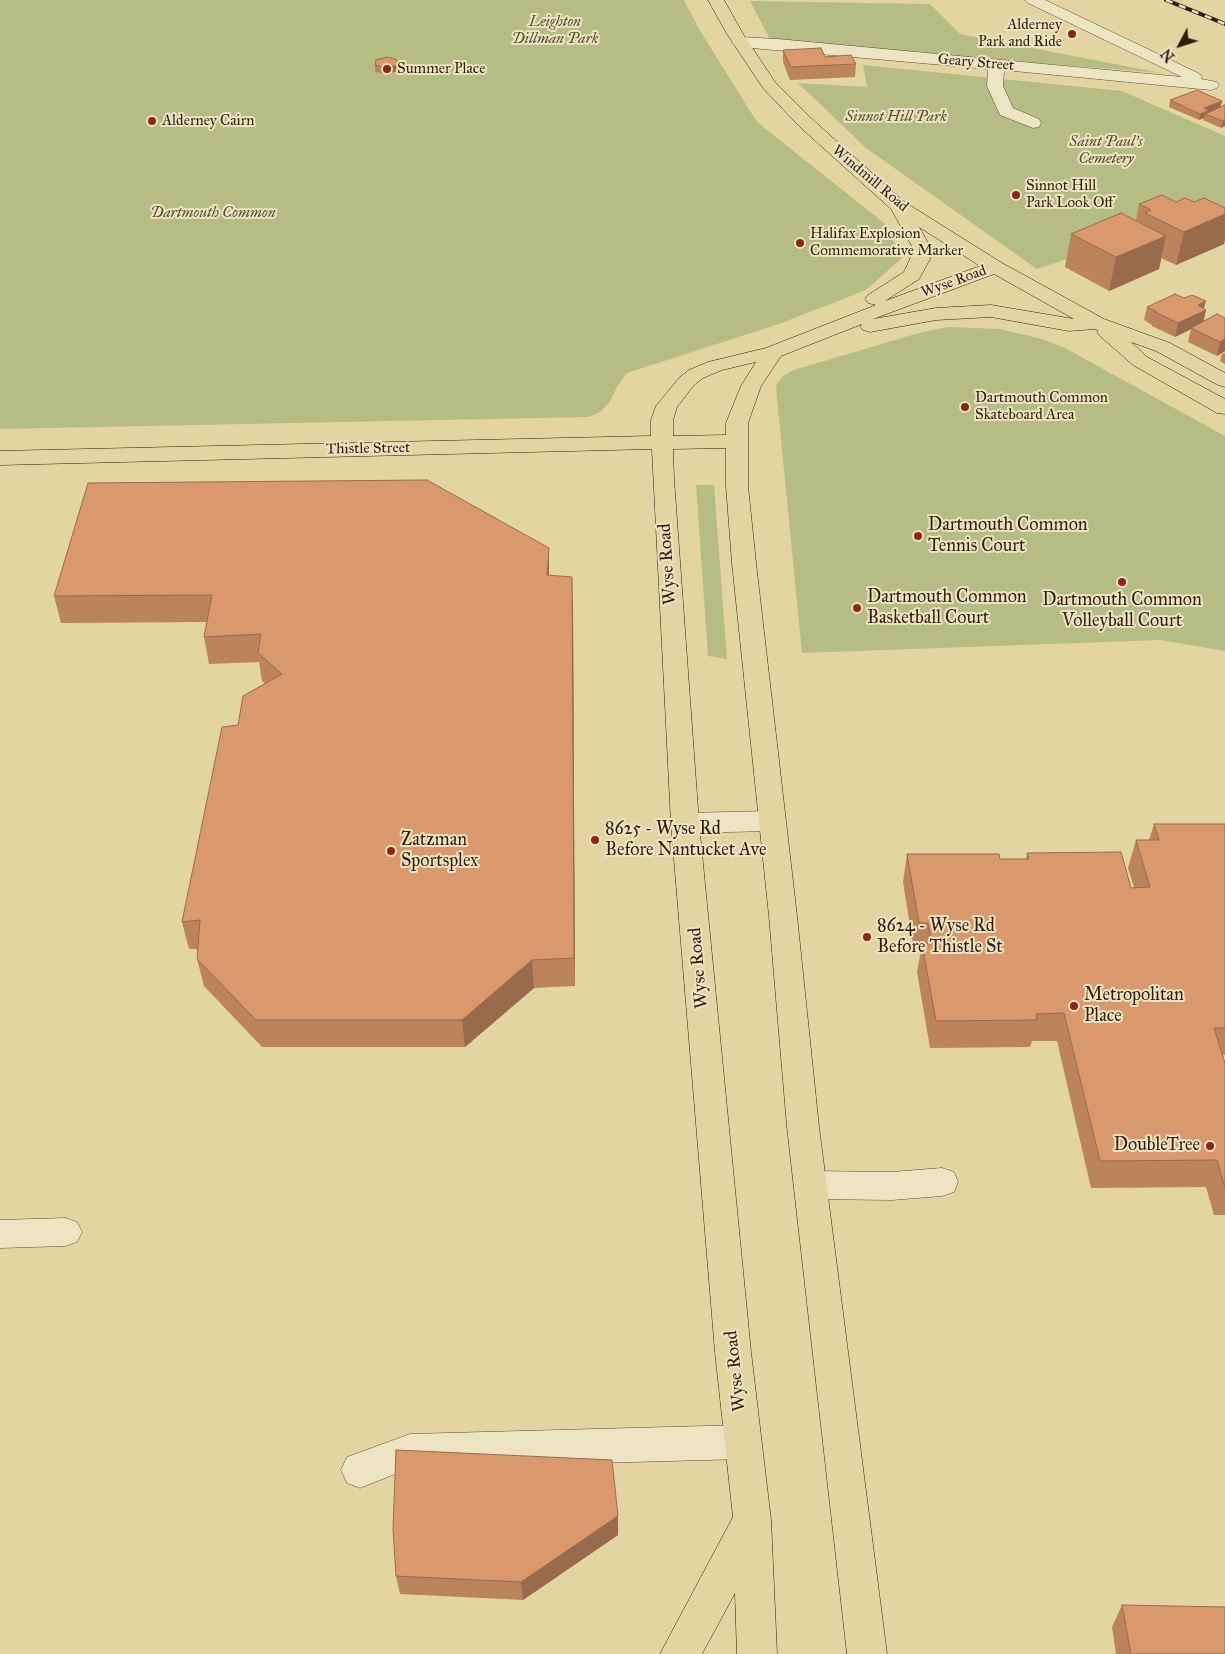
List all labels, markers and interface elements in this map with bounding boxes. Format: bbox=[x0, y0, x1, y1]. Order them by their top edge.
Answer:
park label: Leighton Dillman Park bbox=[512, 13, 598, 48]
place label: Alderney Park and Ride bbox=[978, 16, 1062, 51]
north arrow bbox=[1155, 20, 1205, 70]
marker: Alderney Park and Ride bbox=[1066, 28, 1078, 40]
text: N bbox=[1158, 45, 1178, 65]
street label: Geary Street bbox=[937, 51, 1015, 75]
place label: Summer Place bbox=[397, 60, 485, 78]
marker: Summer Place bbox=[381, 63, 393, 75]
park label: Sinnot Hill Park bbox=[845, 108, 947, 126]
place label: Alderney Cairn bbox=[162, 112, 254, 130]
marker: Alderney Cairn bbox=[146, 115, 158, 127]
park label: Saint Paul's Cemetery bbox=[1069, 133, 1143, 168]
street label: Windmill Road bbox=[828, 142, 912, 216]
place label: Sinnot Hill Park Look Off bbox=[1026, 177, 1113, 212]
marker: Sinnot Hill Park Look Off bbox=[1010, 189, 1022, 201]
park label: Dartmouth Common bbox=[150, 204, 276, 222]
place label: Halifax Explosion Commemorative Marker bbox=[810, 225, 963, 260]
marker: Halifax Explosion Commemorative Marker bbox=[794, 237, 806, 249]
street label: Wyse Road bbox=[919, 262, 989, 302]
place label: Dartmouth Common Skateboard Area bbox=[975, 389, 1108, 424]
marker: Dartmouth Common Skateboard Area bbox=[959, 401, 971, 413]
street label: Thistle Street bbox=[326, 439, 410, 459]
place label: Dartmouth Common Tennis Court bbox=[928, 515, 1088, 558]
street label: Wyse Road bbox=[654, 523, 682, 605]
marker: Dartmouth Common Tennis Court bbox=[912, 530, 924, 542]
marker: Dartmouth Common Volleyball Court bbox=[1116, 576, 1128, 588]
place label: Dartmouth Common Basketball Court bbox=[867, 587, 1027, 630]
place label: Dartmouth Common Volleyball Court bbox=[1042, 590, 1202, 632]
marker: Dartmouth Common Basketball Court bbox=[851, 602, 863, 614]
place label: 8625 - Wyse Rd Before Nantucket Ave bbox=[605, 819, 766, 862]
place label: Zatzman Sportsplex bbox=[401, 830, 478, 872]
marker: 8625 - Wyse Rd Before Nantucket Ave bbox=[589, 834, 601, 846]
marker: Zatzman Sportsplex bbox=[385, 845, 397, 857]
place label: 8624 - Wyse Rd Before Thistle St bbox=[877, 916, 1003, 959]
street label: Wyse Road bbox=[685, 926, 713, 1010]
marker: 8624 - Wyse Rd Before Thistle St bbox=[861, 931, 873, 943]
place label: Metropolitan Place bbox=[1084, 985, 1184, 1028]
marker: Metropolitan Place bbox=[1068, 1000, 1080, 1012]
place label: DoubleTree bbox=[1114, 1135, 1200, 1157]
marker: DoubleTree bbox=[1204, 1140, 1216, 1152]
street label: Wyse Road bbox=[721, 1329, 751, 1413]

